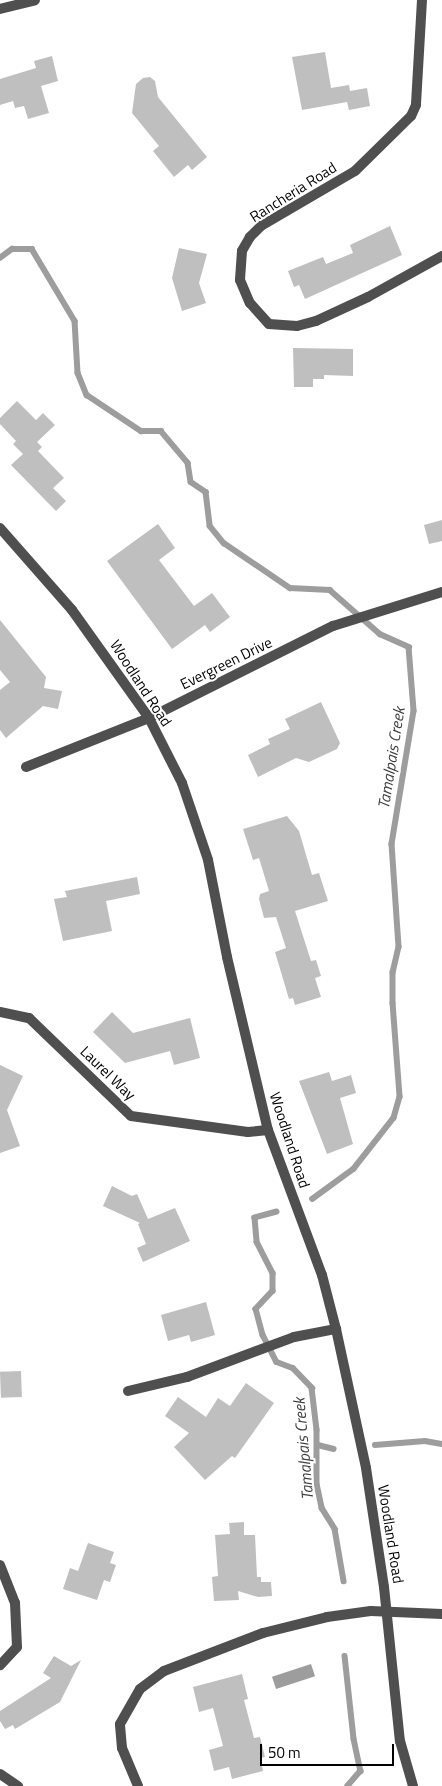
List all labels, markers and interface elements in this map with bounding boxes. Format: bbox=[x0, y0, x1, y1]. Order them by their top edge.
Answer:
street label: Rancheria Road bbox=[246, 158, 340, 226]
street label: Evergreen Drive bbox=[177, 633, 275, 693]
street label: Woodland Road bbox=[106, 636, 176, 730]
water label: Tamalpais Creek bbox=[373, 706, 409, 810]
street label: Laurel Way bbox=[77, 1042, 139, 1104]
street label: Woodland Road bbox=[266, 1090, 314, 1190]
water label: Tamalpais Creek bbox=[289, 1397, 317, 1501]
street label: Woodland Road bbox=[374, 1483, 408, 1585]
scale bar bbox=[262, 1734, 396, 1766]
text: 50 m bbox=[268, 1741, 301, 1764]

